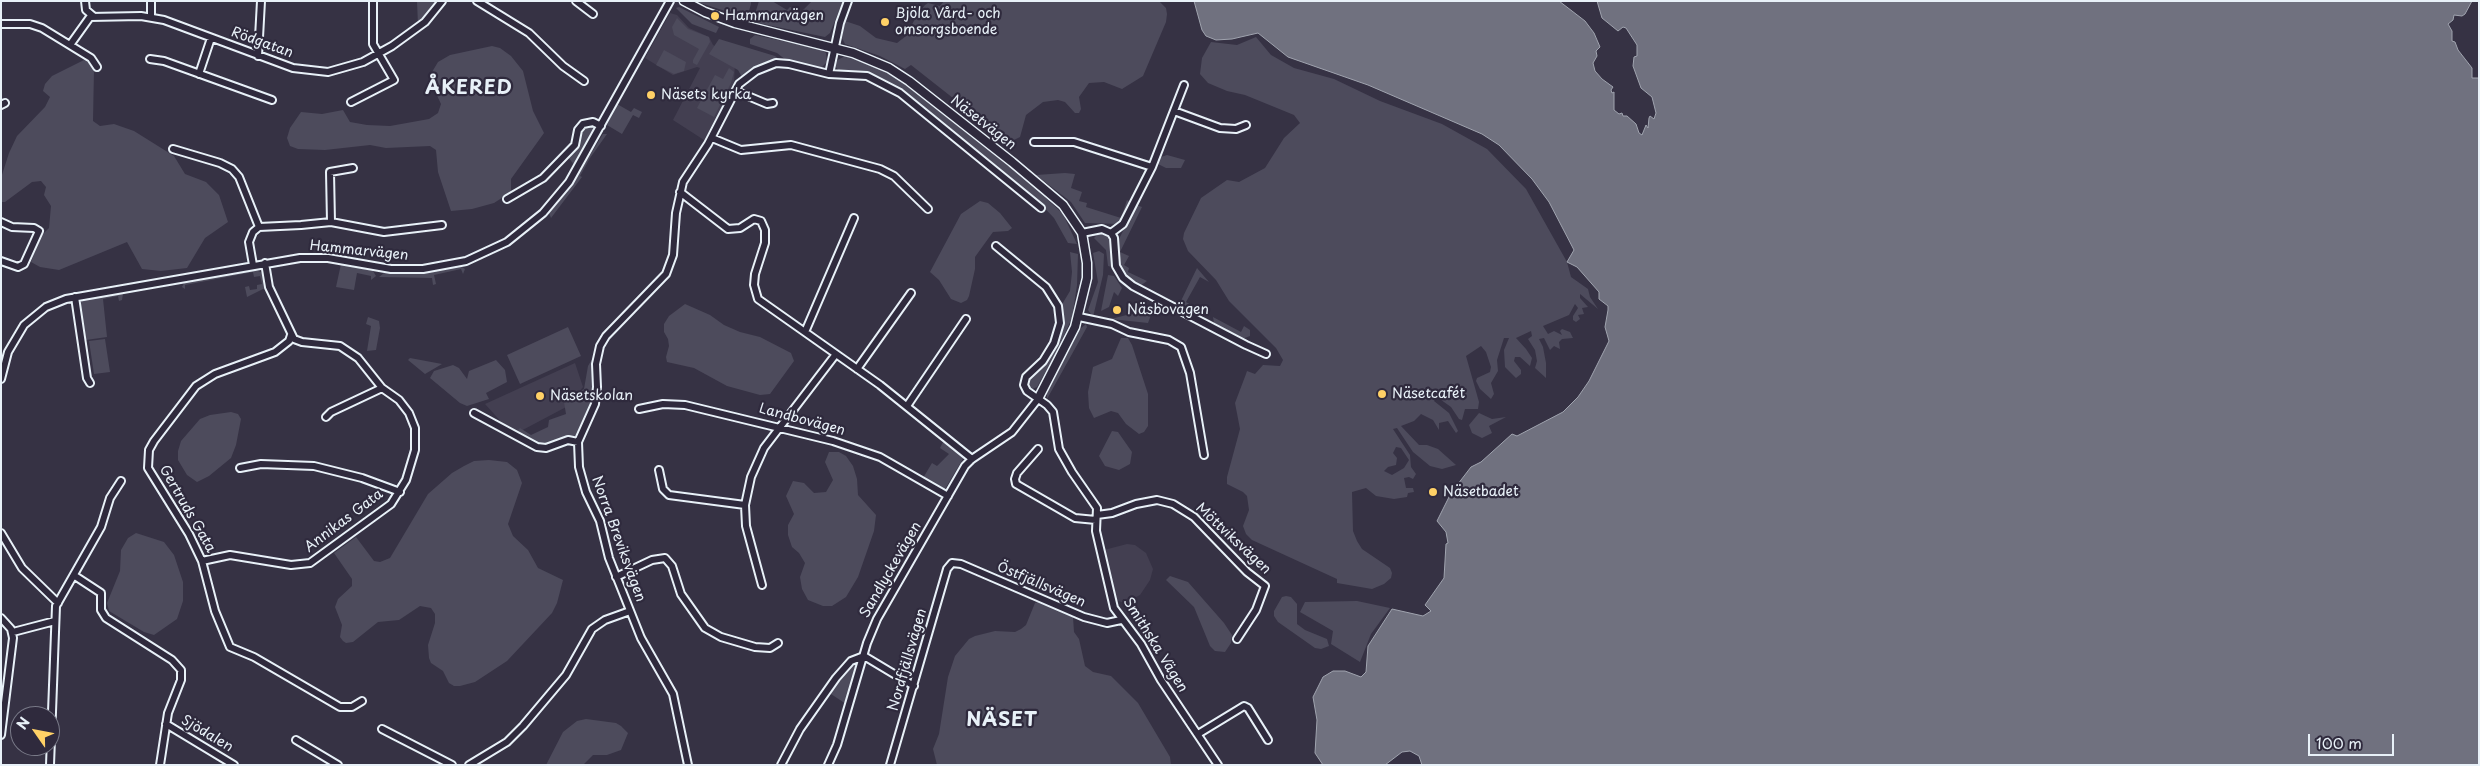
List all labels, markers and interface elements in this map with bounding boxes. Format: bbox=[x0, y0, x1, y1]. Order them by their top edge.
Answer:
place label: Bjöla Vård- och omsorgsboende bbox=[895, 6, 1001, 38]
place label: Hammarvägen bbox=[725, 8, 824, 24]
marker: Hammarvägen bbox=[709, 10, 721, 22]
marker: Bjöla Vård- och omsorgsboende bbox=[879, 16, 891, 28]
street label: Rödgatan bbox=[229, 24, 295, 62]
district label: ÅKERED bbox=[424, 78, 514, 100]
place label: Näsets kyrka bbox=[661, 87, 751, 103]
marker: Näsets kyrka bbox=[645, 89, 657, 101]
street label: Näsetvägen bbox=[947, 92, 1019, 154]
street label: Hammarvägen bbox=[309, 237, 409, 265]
place label: Näsbovägen bbox=[1127, 302, 1209, 318]
marker: Näsbovägen bbox=[1111, 304, 1123, 316]
place label: Näsetcafét bbox=[1392, 386, 1465, 402]
place label: Näsetskolan bbox=[550, 388, 633, 404]
marker: Näsetcafét bbox=[1376, 388, 1388, 400]
marker: Näsetskolan bbox=[534, 390, 546, 402]
street label: Landbovägen bbox=[757, 400, 847, 440]
street label: Gertruds Gata bbox=[155, 462, 219, 556]
street label: Norra Breviksvägen bbox=[587, 474, 649, 604]
place label: Näsetbadet bbox=[1443, 484, 1519, 500]
street label: Annikas Gata bbox=[301, 486, 387, 556]
marker: Näsetbadet bbox=[1427, 486, 1439, 498]
street label: Möttviksvägen bbox=[1192, 500, 1274, 578]
street label: Sandlyckevägen bbox=[857, 519, 925, 621]
street label: Östfjällsvägen bbox=[994, 559, 1088, 611]
street label: Smithska Vägen bbox=[1119, 594, 1191, 696]
street label: Nordfjällsvägen bbox=[885, 607, 931, 713]
north arrow bbox=[10, 706, 60, 756]
district label: NÄSET bbox=[966, 710, 1038, 732]
street label: Sjödalen bbox=[178, 712, 236, 756]
text: N bbox=[11, 713, 35, 733]
scale bar bbox=[2310, 724, 2396, 756]
text: 100 m bbox=[2316, 731, 2362, 754]

